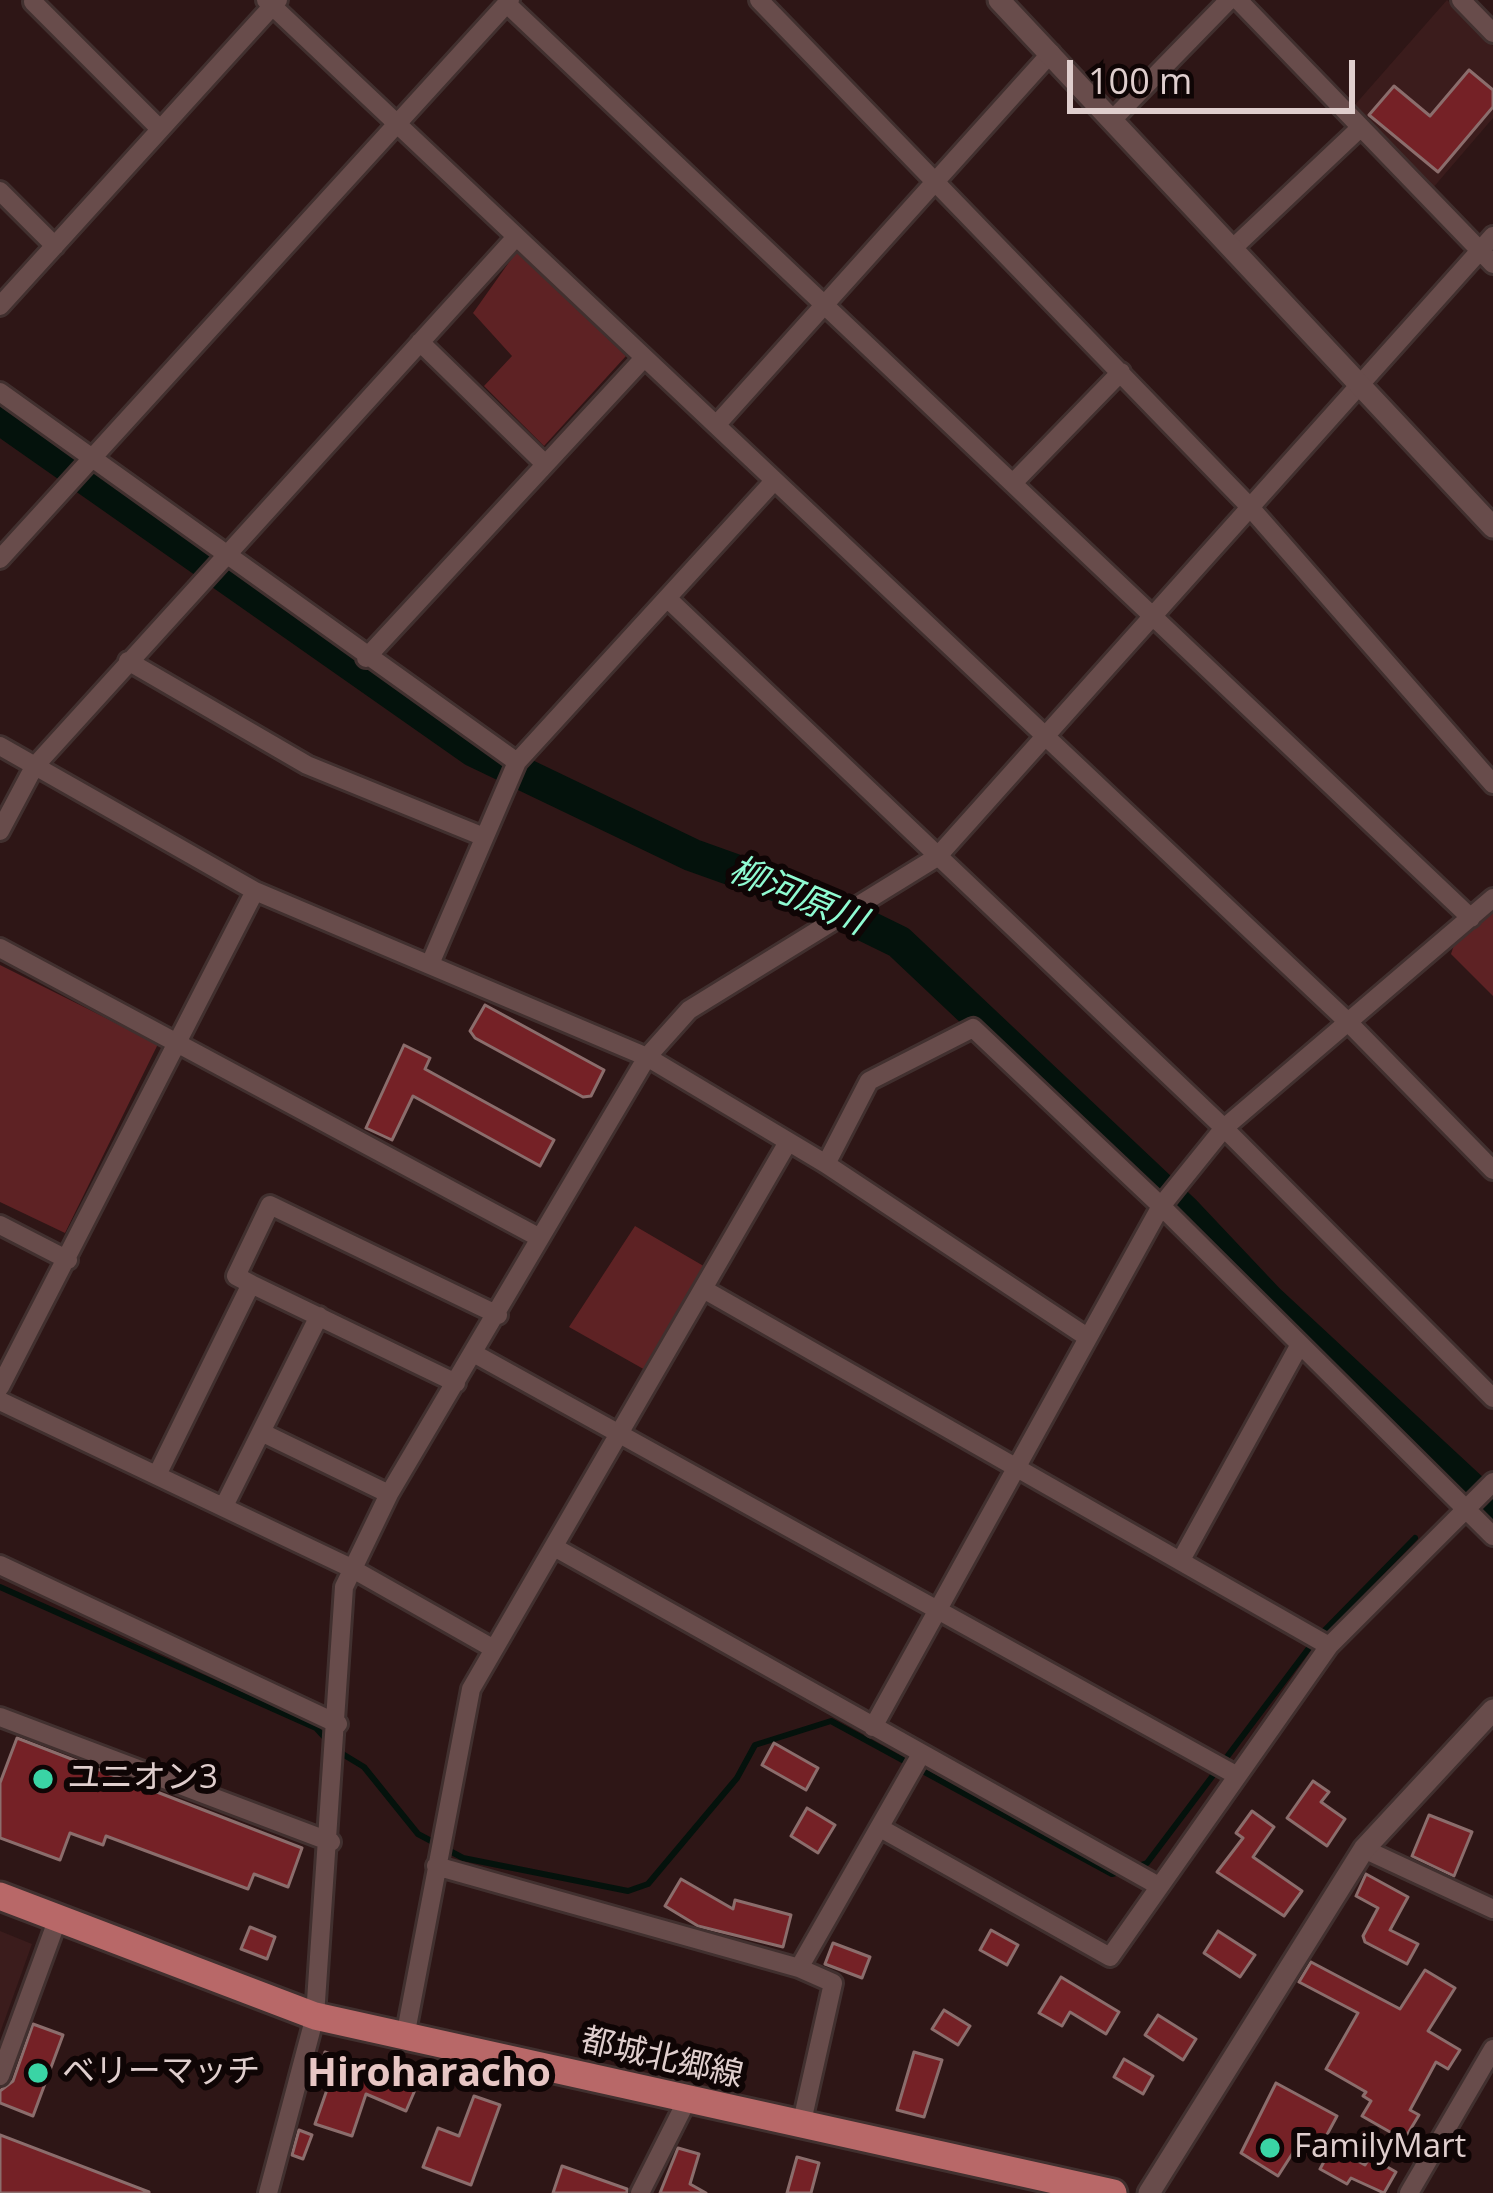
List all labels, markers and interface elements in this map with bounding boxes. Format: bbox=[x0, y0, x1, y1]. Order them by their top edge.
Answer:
scale bar bbox=[1073, 36, 1361, 110]
text: 100 m bbox=[1088, 56, 1192, 105]
water label: 柳河原川 bbox=[722, 849, 872, 945]
place label: ユニオン3 bbox=[67, 1759, 218, 1799]
marker: ユニオン3 bbox=[30, 1766, 56, 1792]
street label: 都城北郷線 bbox=[577, 2021, 747, 2097]
district label: Hiroharacho bbox=[307, 2052, 551, 2098]
place label: ベリーマッチ bbox=[62, 2053, 260, 2093]
marker: ベリーマッチ bbox=[25, 2060, 51, 2086]
place label: FamilyMart bbox=[1294, 2128, 1466, 2168]
marker: FamilyMart bbox=[1257, 2135, 1283, 2161]

